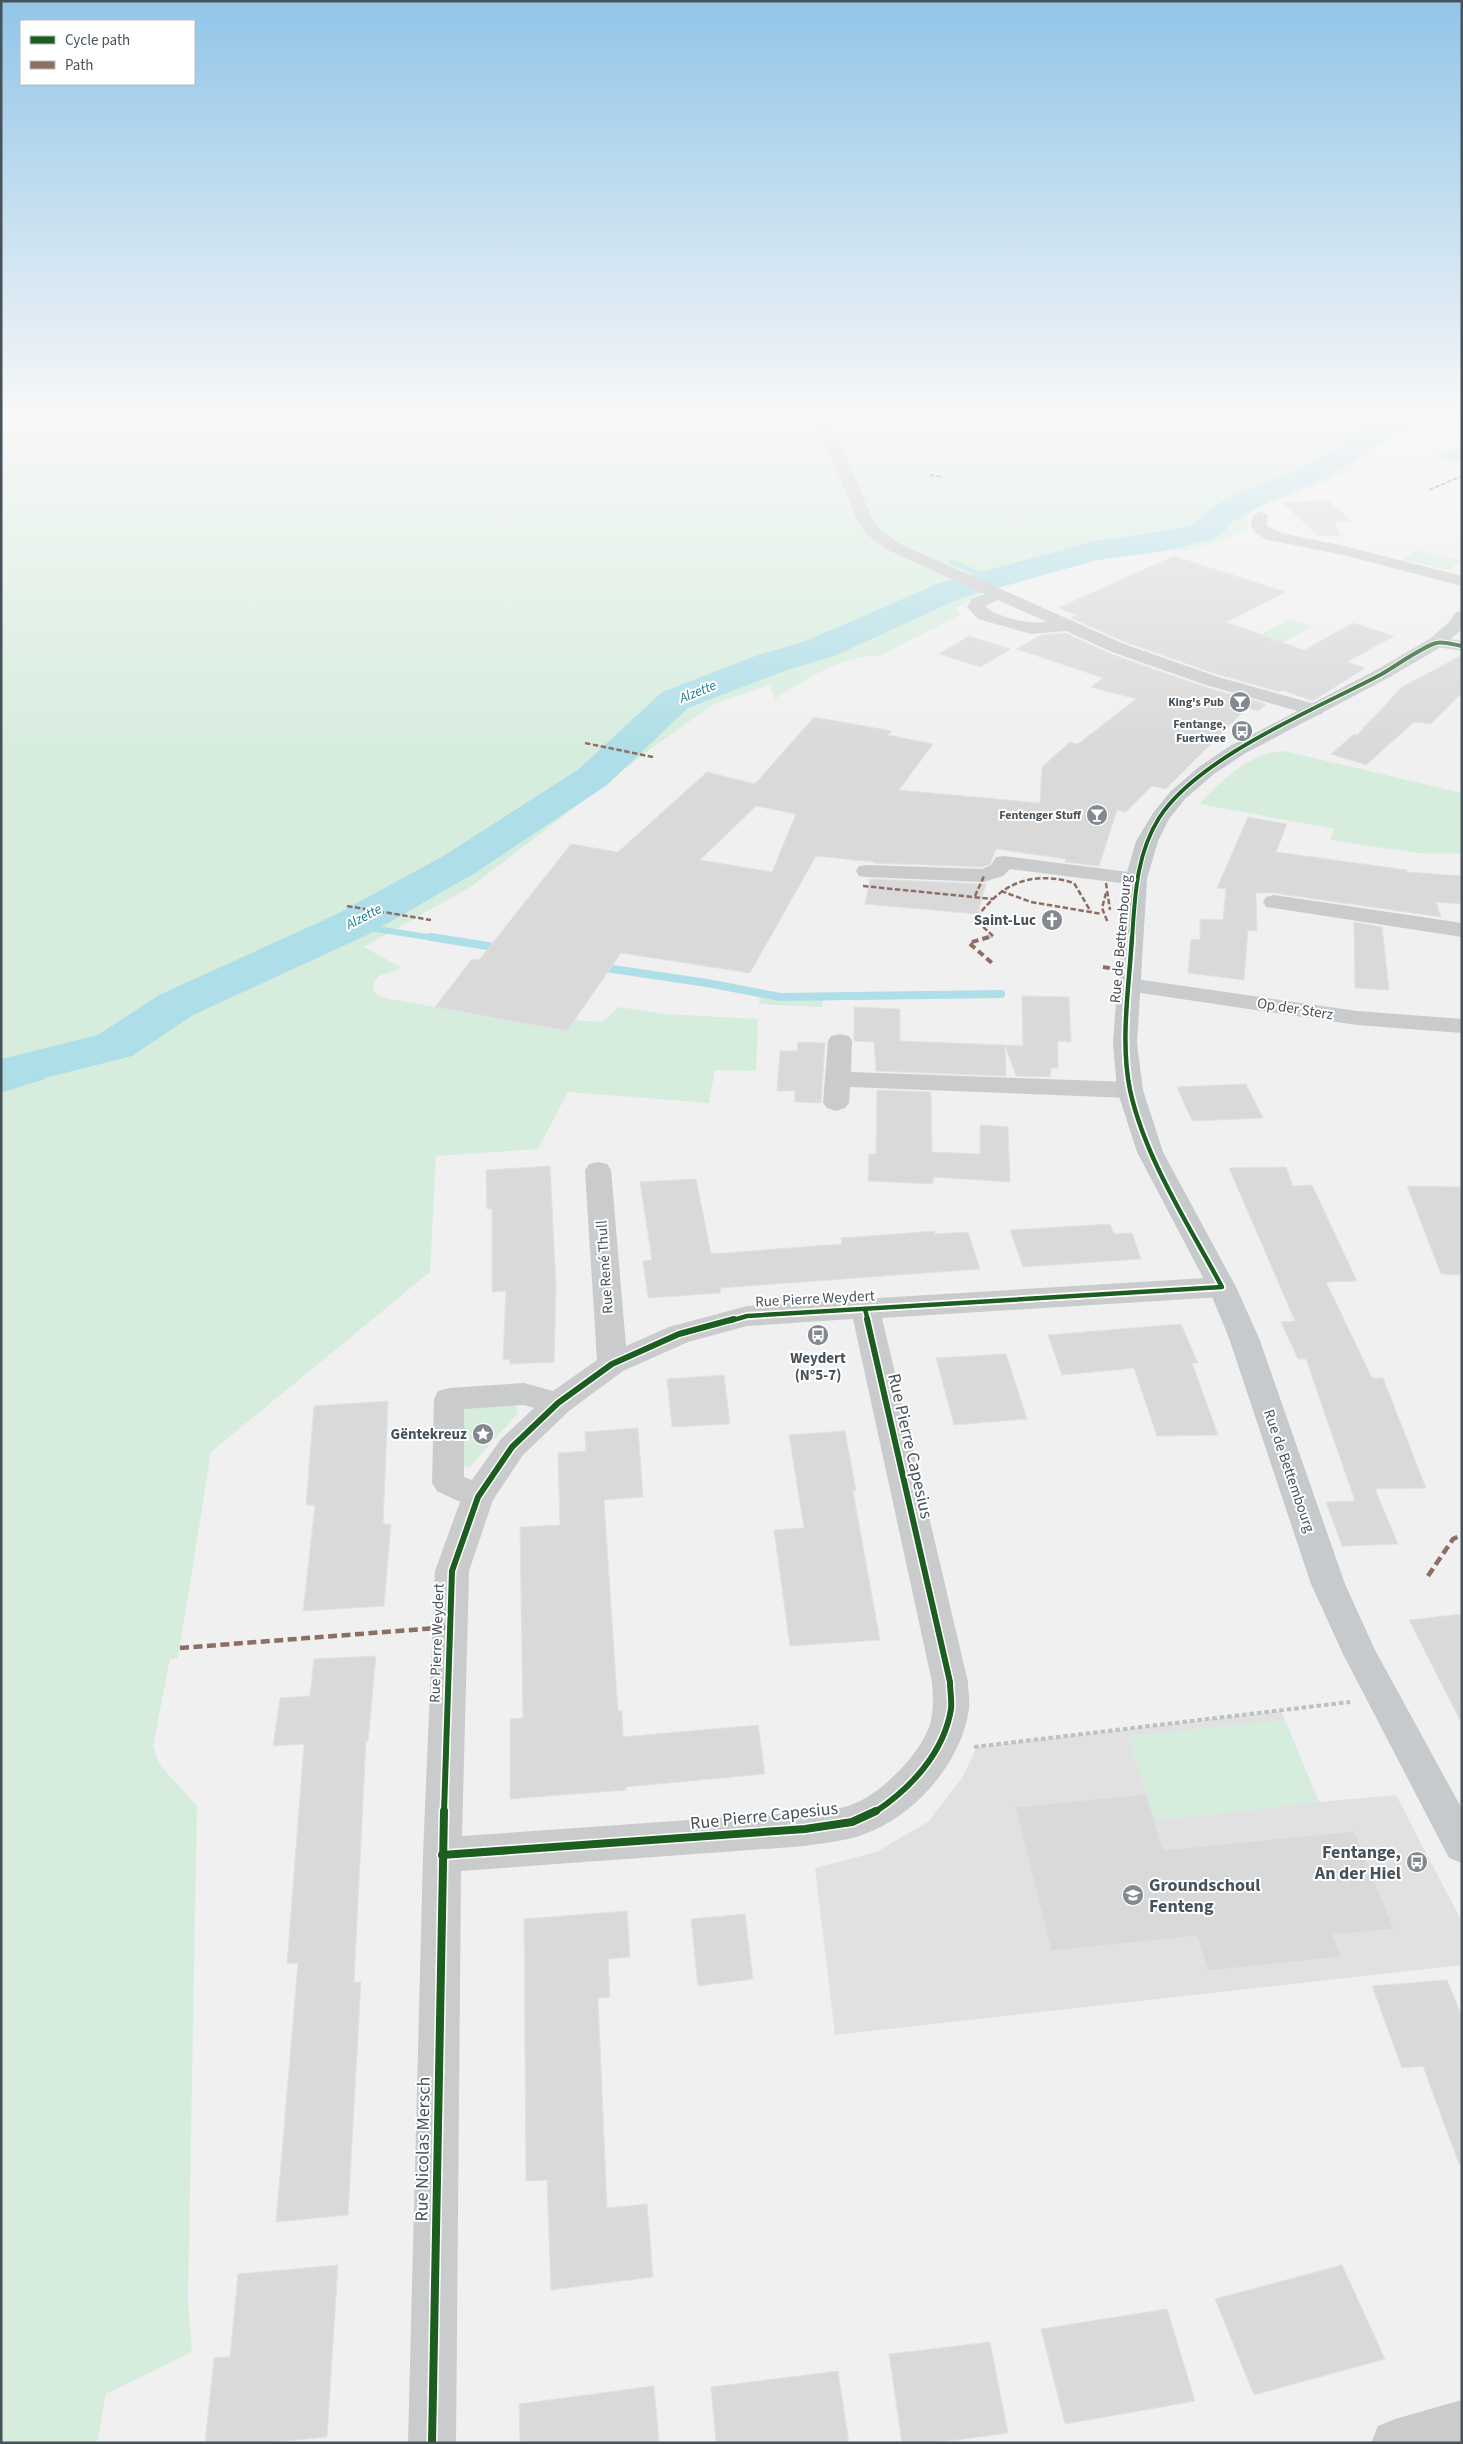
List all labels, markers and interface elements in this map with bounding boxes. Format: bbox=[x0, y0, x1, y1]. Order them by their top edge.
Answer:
legend bbox=[20, 20, 195, 85]
text: Cycle path bbox=[65, 30, 130, 51]
text: Path bbox=[65, 55, 93, 76]
water label: Alzette bbox=[676, 675, 720, 709]
bar icon: King's Pub bbox=[1228, 690, 1252, 714]
place label: King's Pub bbox=[1168, 694, 1224, 711]
place label: Fentange, Fuertwee bbox=[1173, 716, 1226, 747]
bus stop icon: Fentange, Fuertwee bbox=[1230, 719, 1254, 743]
bar icon: Fentenger Stuff bbox=[1085, 803, 1109, 827]
place label: Fentenger Stuff bbox=[999, 807, 1082, 824]
street label: Rue de Bettembourg bbox=[1105, 874, 1137, 1004]
water label: Alzette bbox=[342, 899, 386, 935]
church icon: Saint-Luc bbox=[1040, 908, 1064, 932]
place label: Saint-Luc bbox=[974, 910, 1036, 931]
street label: Op der Sterz bbox=[1255, 993, 1335, 1025]
street label: Rue René Thull bbox=[591, 1219, 619, 1314]
street label: Rue Pierre Weydert bbox=[755, 1285, 875, 1313]
bus stop icon: Weydert (N°5-7) bbox=[806, 1323, 830, 1347]
place label: Weydert (N°5-7) bbox=[790, 1348, 846, 1386]
street label: Rue Pierre Capesius bbox=[881, 1371, 939, 1521]
street label: Rue de Bettembourg bbox=[1258, 1407, 1320, 1536]
place icon: Gëntekreuz bbox=[471, 1422, 495, 1446]
place label: Gëntekreuz bbox=[391, 1424, 467, 1445]
street label: Rue Pierre Weydert bbox=[424, 1583, 450, 1703]
street label: Rue Pierre Capesius bbox=[689, 1796, 839, 1836]
place label: Fentange, An der Hiel bbox=[1314, 1840, 1401, 1886]
bus stop icon: Fentange, An der Hiel bbox=[1405, 1850, 1429, 1874]
place label: Groundschoul Fenteng bbox=[1149, 1873, 1260, 1919]
school or university icon: Groundschoul Fenteng bbox=[1121, 1883, 1145, 1907]
street label: Rue Nicolas Mersch bbox=[409, 2076, 437, 2222]

